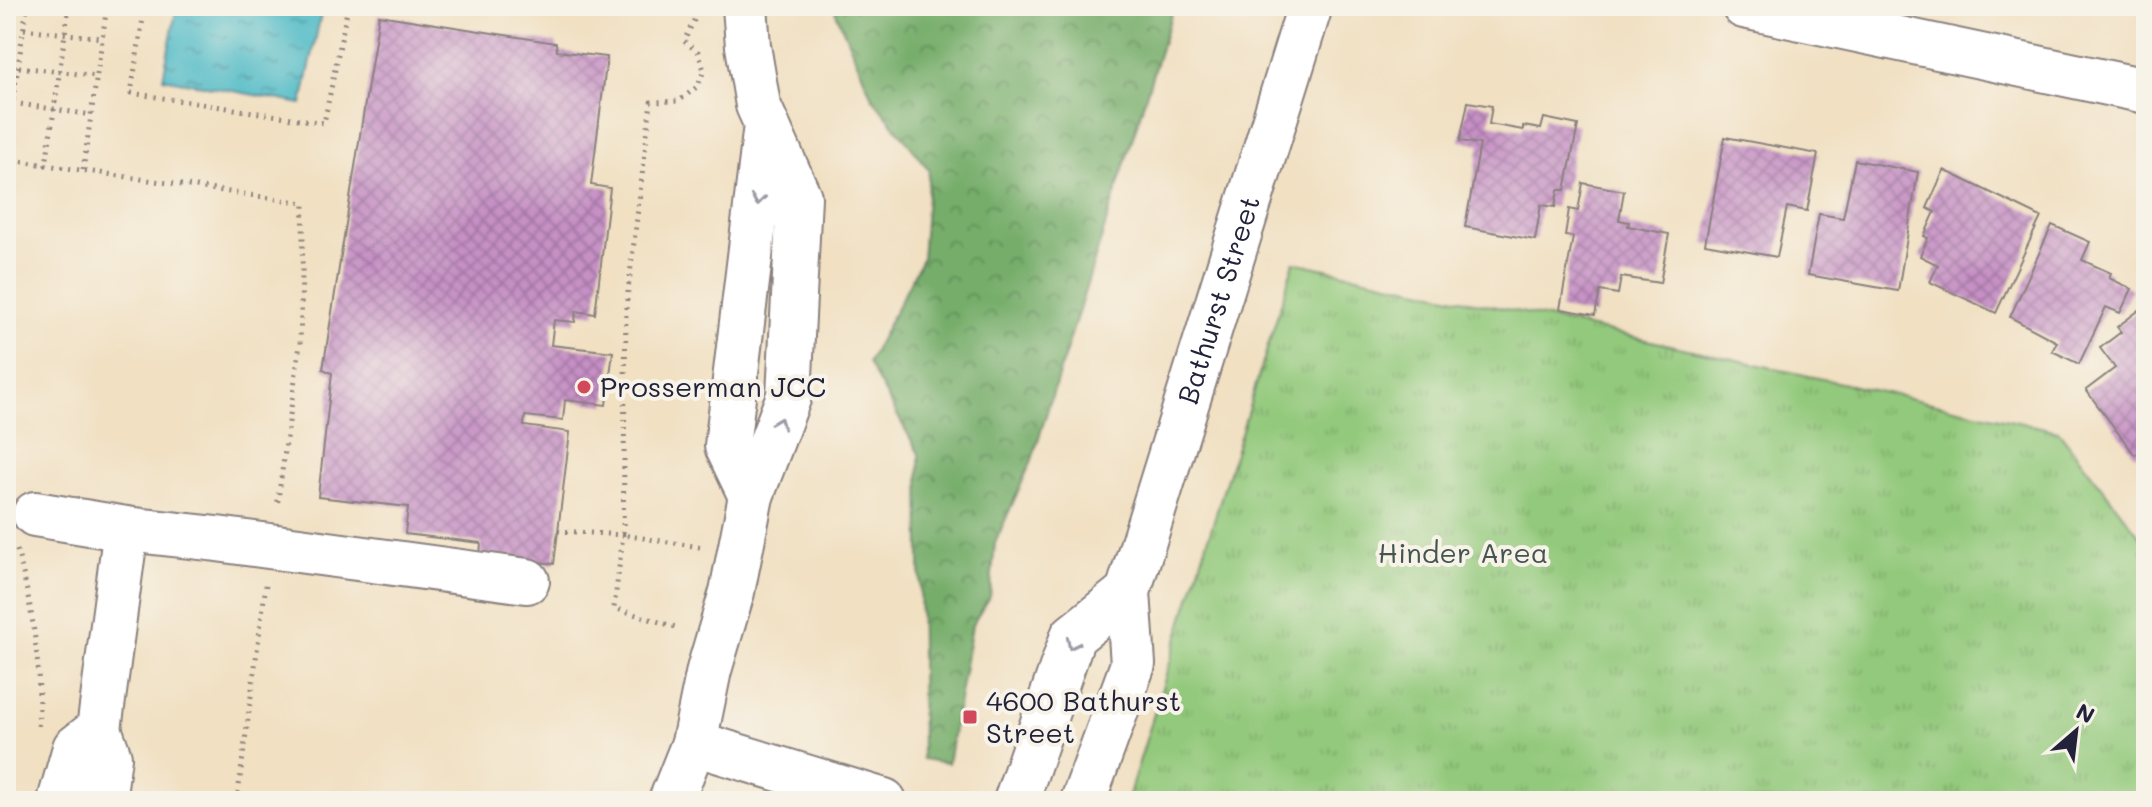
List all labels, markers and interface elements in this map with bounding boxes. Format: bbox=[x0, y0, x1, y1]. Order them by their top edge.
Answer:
street label: Bathurst Street bbox=[1169, 191, 1267, 408]
one-way arrow bbox=[749, 194, 766, 207]
place label: Prosserman JCC bbox=[600, 368, 826, 404]
marker: Prosserman JCC bbox=[575, 378, 593, 396]
one-way arrow bbox=[769, 417, 786, 431]
park label: Hinder Area bbox=[1378, 534, 1548, 570]
one-way arrow bbox=[1066, 636, 1082, 651]
place label: 4600 Bathurst Street bbox=[986, 682, 1181, 750]
north arrow bbox=[2036, 691, 2116, 771]
text: N bbox=[2071, 696, 2100, 730]
marker: 4600 Bathurst Street bbox=[961, 708, 979, 726]

